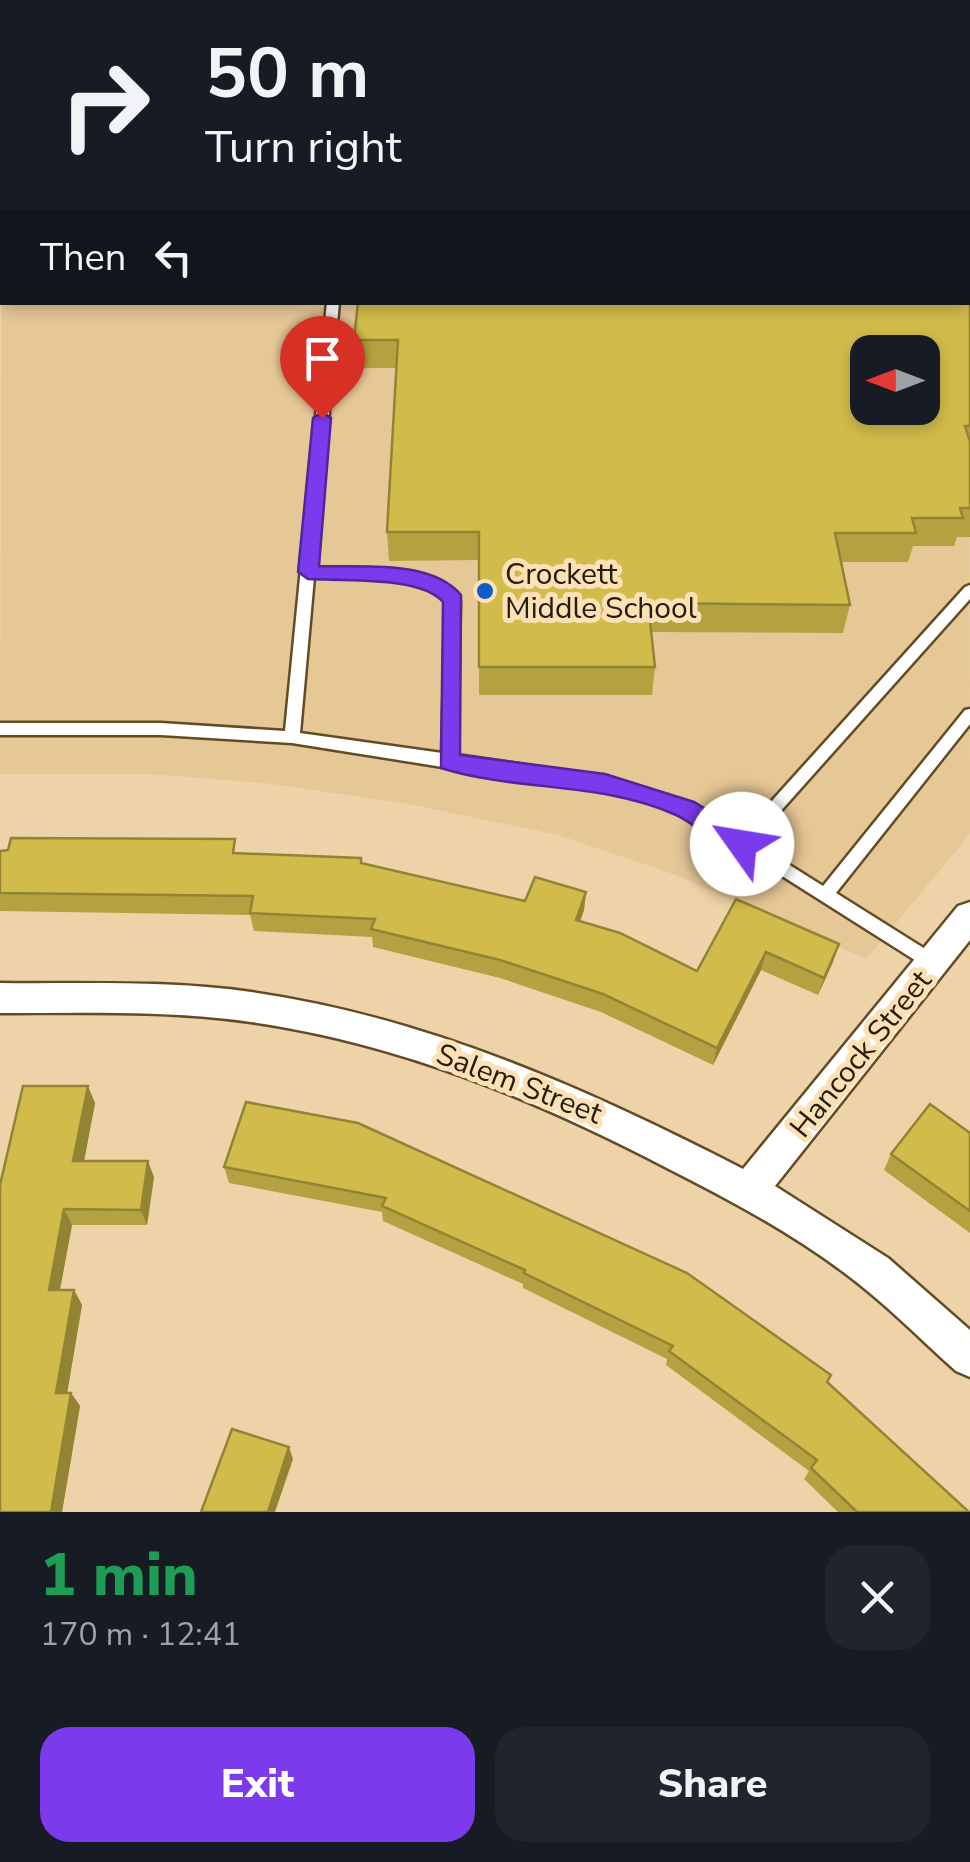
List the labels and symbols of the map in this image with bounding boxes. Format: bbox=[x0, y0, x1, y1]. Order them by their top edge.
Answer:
pin bbox=[280, 316, 365, 419]
north arrow bbox=[850, 335, 940, 425]
place label: Crockett Middle School bbox=[505, 554, 697, 629]
marker: Crockett Middle School bbox=[474, 580, 496, 602]
position arrow bbox=[690, 792, 794, 896]
street label: Hancock Street bbox=[781, 961, 942, 1146]
street label: Salem Street bbox=[430, 1034, 608, 1135]

